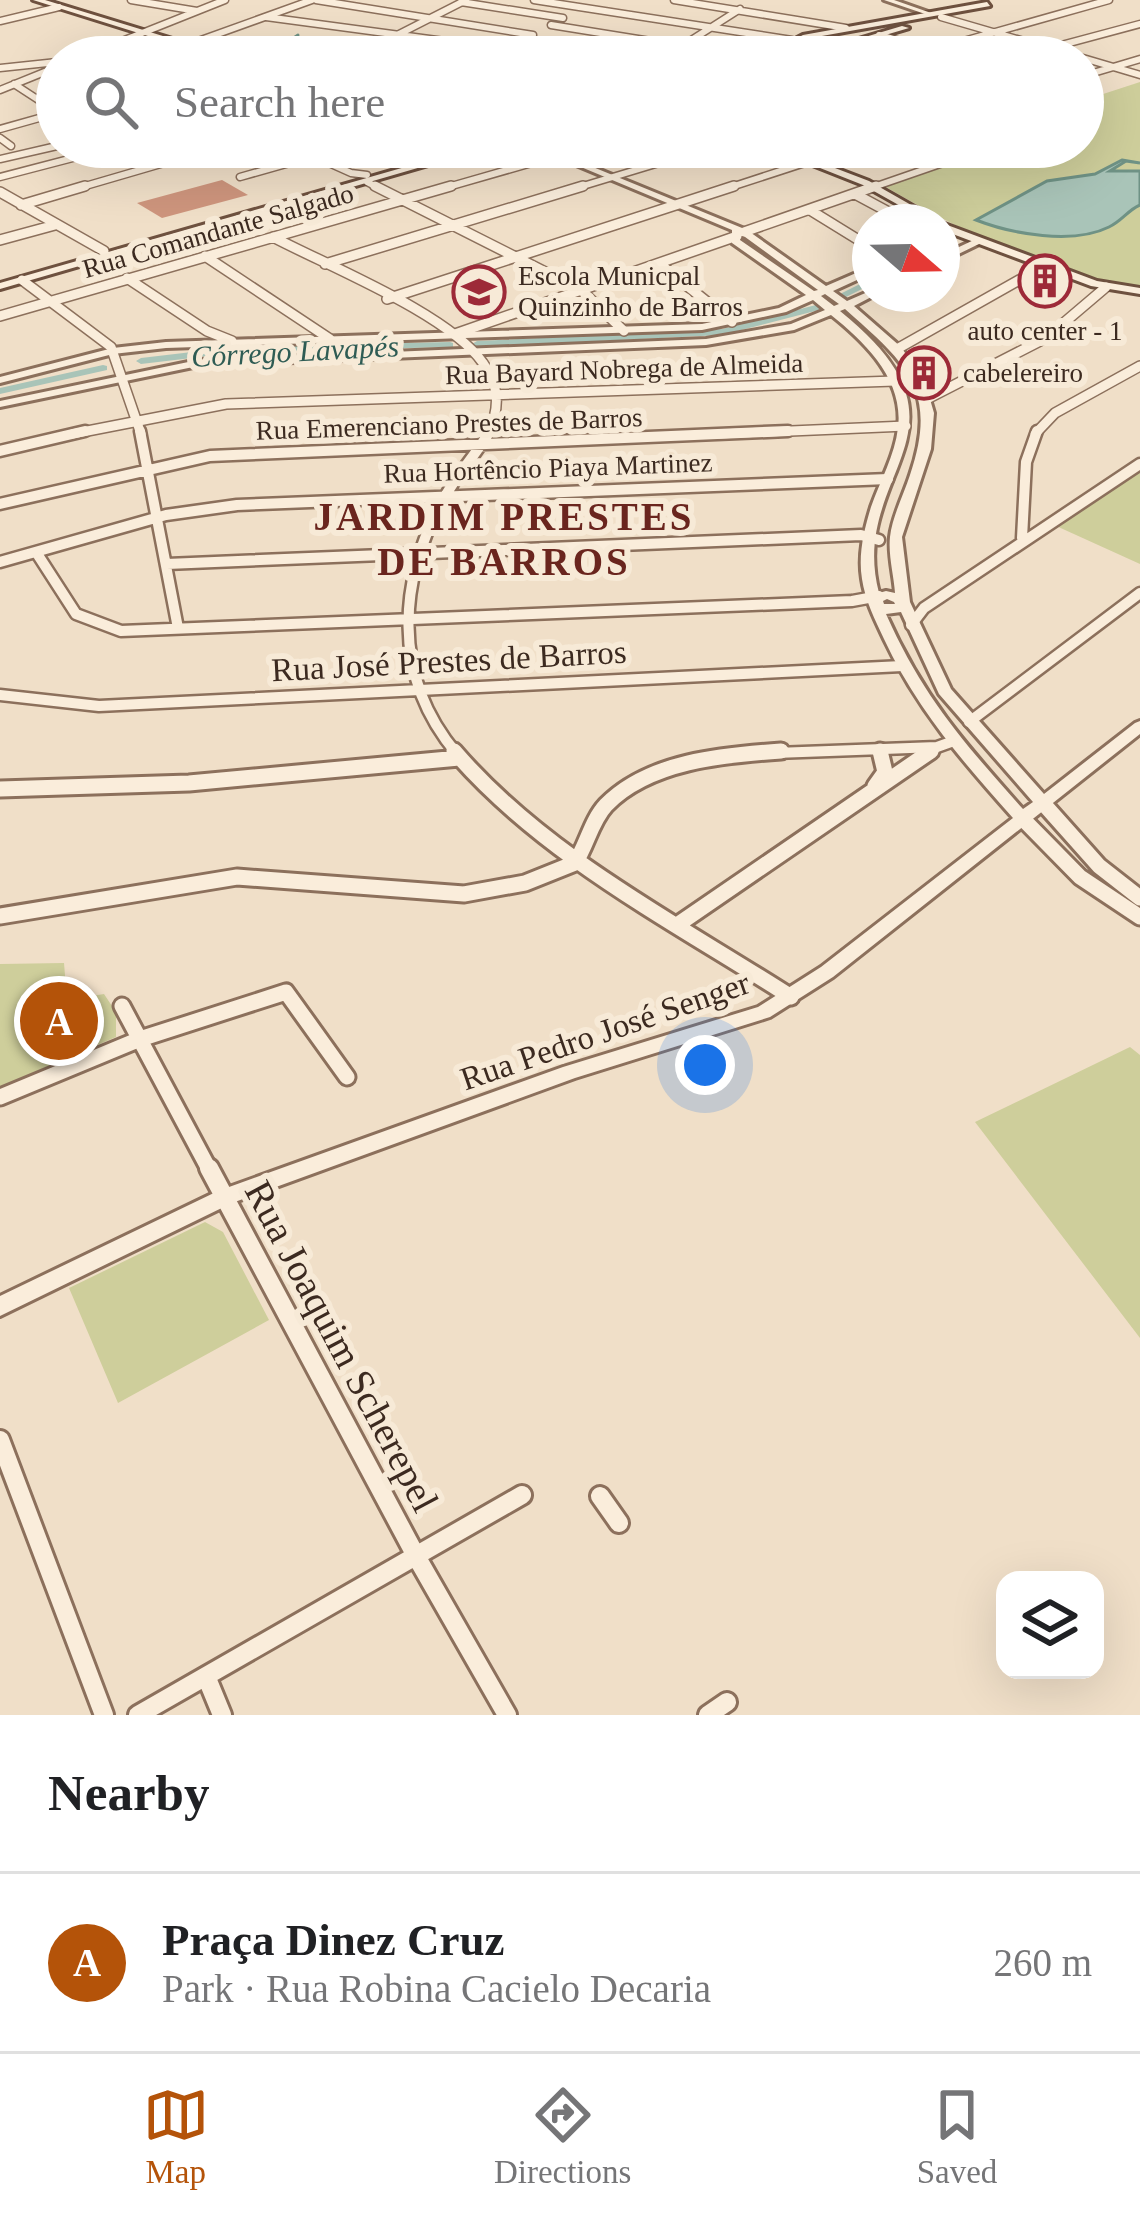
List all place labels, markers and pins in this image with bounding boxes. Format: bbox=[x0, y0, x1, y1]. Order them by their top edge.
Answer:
building icon: auto center - 1 bbox=[1017, 253, 1073, 309]
place label: Escola Municpal Quinzinho de Barros bbox=[518, 261, 743, 322]
school or university icon: Escola Municpal Quinzinho de Barros bbox=[451, 264, 507, 320]
place label: auto center - 1 bbox=[967, 316, 1123, 346]
building icon: cabelereiro bbox=[896, 345, 952, 401]
place label: cabelereiro bbox=[963, 358, 1083, 388]
pin: A bbox=[20, 976, 98, 1066]

